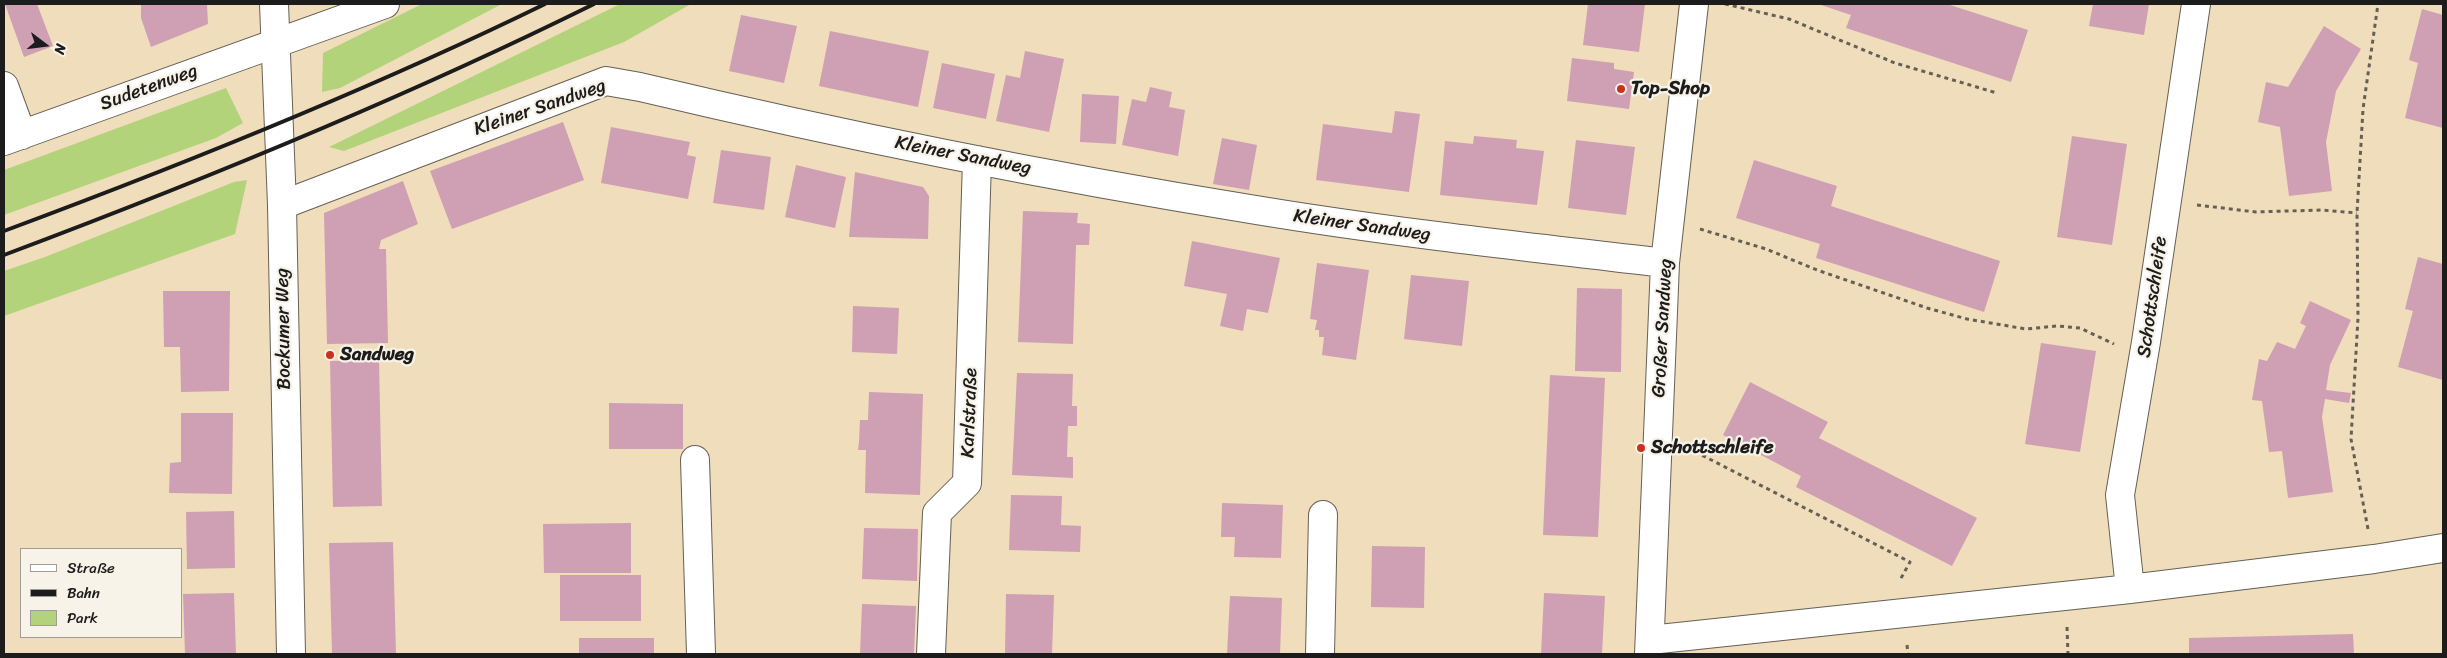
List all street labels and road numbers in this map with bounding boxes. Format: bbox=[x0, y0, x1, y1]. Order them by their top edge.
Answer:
street label: Sudetenweg bbox=[97, 60, 201, 116]
street label: Kleiner Sandweg bbox=[471, 75, 609, 141]
street label: Kleiner Sandweg bbox=[893, 132, 1033, 180]
street label: Kleiner Sandweg bbox=[1292, 205, 1432, 247]
street label: Schottschleife bbox=[2133, 235, 2173, 359]
street label: Großer Sandweg bbox=[1648, 258, 1678, 398]
street label: Bockumer Weg bbox=[272, 268, 296, 390]
street label: Karlstraße bbox=[957, 368, 983, 458]

